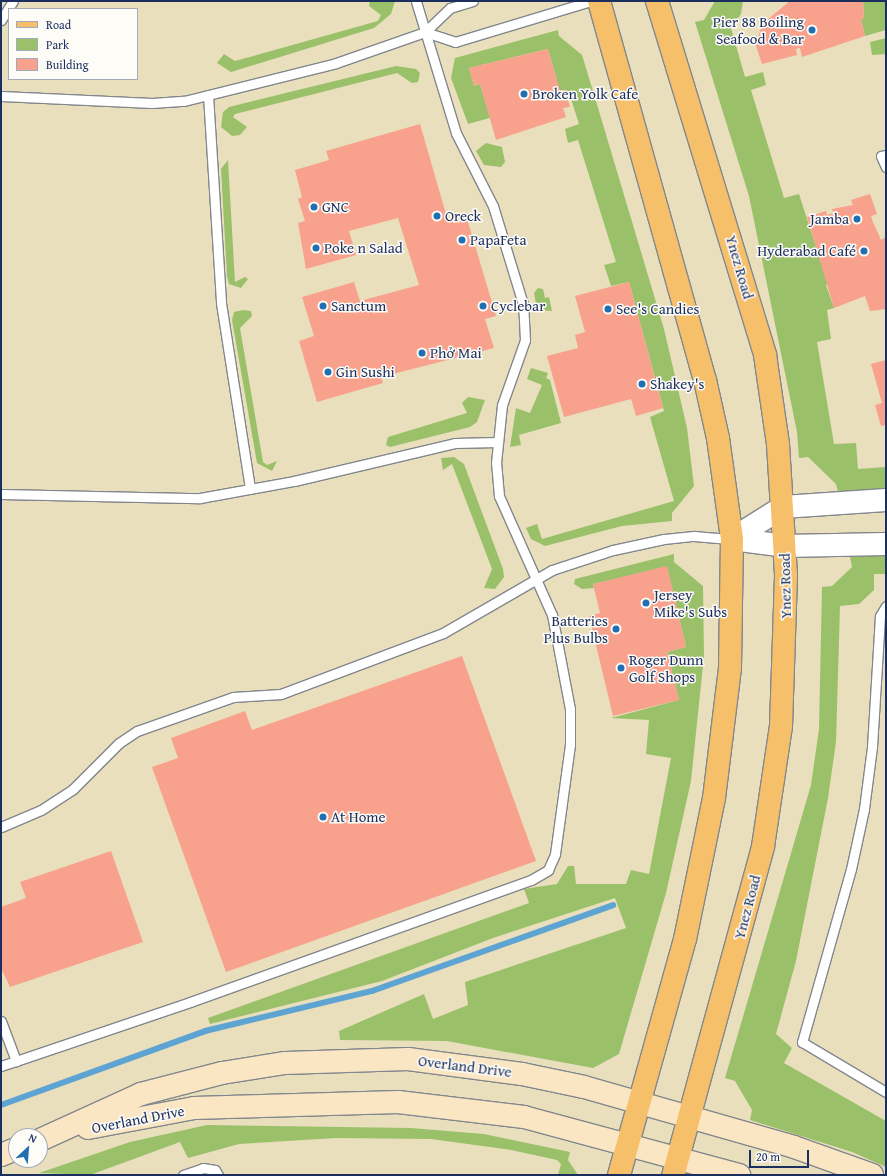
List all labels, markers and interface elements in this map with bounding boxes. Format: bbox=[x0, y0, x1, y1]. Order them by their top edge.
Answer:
legend bbox=[8, 8, 138, 80]
place label: Pier 88 Boiling Seafood & Bar bbox=[713, 12, 804, 47]
text: Road bbox=[46, 16, 71, 33]
marker: Pier 88 Boiling Seafood & Bar bbox=[807, 25, 817, 35]
text: Park bbox=[46, 36, 69, 53]
text: Building bbox=[46, 56, 89, 73]
place label: Broken Yolk Cafe bbox=[532, 85, 638, 103]
marker: Broken Yolk Cafe bbox=[519, 89, 529, 99]
place label: GNC bbox=[322, 198, 349, 216]
marker: GNC bbox=[309, 202, 319, 212]
place label: Oreck bbox=[445, 207, 481, 225]
place label: Jamba bbox=[810, 210, 849, 228]
marker: Oreck bbox=[432, 211, 442, 221]
marker: Jamba bbox=[852, 214, 862, 224]
place label: PapaFeta bbox=[470, 231, 526, 249]
street label: Ynez Road bbox=[722, 233, 758, 301]
marker: PapaFeta bbox=[457, 235, 467, 245]
place label: Poke n Salad bbox=[324, 239, 403, 257]
place label: Hyderabad Café bbox=[757, 242, 856, 260]
marker: Poke n Salad bbox=[311, 243, 321, 253]
marker: Hyderabad Café bbox=[859, 246, 869, 256]
place label: Sanctum bbox=[331, 297, 386, 315]
place label: Cyclebar bbox=[491, 297, 545, 315]
place label: See's Candies bbox=[616, 300, 699, 318]
marker: Sanctum bbox=[318, 301, 328, 311]
marker: Cyclebar bbox=[478, 301, 488, 311]
marker: See's Candies bbox=[603, 304, 613, 314]
place label: Phở Mai bbox=[430, 344, 482, 362]
marker: Phở Mai bbox=[417, 348, 427, 358]
place label: Gin Sushi bbox=[336, 363, 395, 381]
marker: Gin Sushi bbox=[323, 367, 333, 377]
place label: Shakey's bbox=[650, 375, 704, 393]
marker: Shakey's bbox=[637, 379, 647, 389]
street label: Ynez Road bbox=[775, 553, 795, 619]
place label: Jersey Mike's Subs bbox=[654, 585, 727, 620]
marker: Jersey Mike's Subs bbox=[641, 598, 651, 608]
place label: Batteries Plus Bulbs bbox=[544, 611, 608, 646]
marker: Batteries Plus Bulbs bbox=[611, 624, 621, 634]
place label: Roger Dunn Golf Shops bbox=[629, 650, 703, 685]
marker: Roger Dunn Golf Shops bbox=[616, 663, 626, 673]
place label: At Home bbox=[331, 808, 386, 826]
marker: At Home bbox=[318, 812, 328, 822]
street label: Ynez Road bbox=[730, 873, 764, 941]
street label: Overland Drive bbox=[417, 1051, 513, 1081]
street label: Overland Drive bbox=[90, 1101, 186, 1137]
north arrow bbox=[8, 1128, 48, 1168]
text: N bbox=[26, 1129, 40, 1147]
scale bar bbox=[751, 1142, 811, 1168]
text: 20 m bbox=[756, 1148, 780, 1165]

